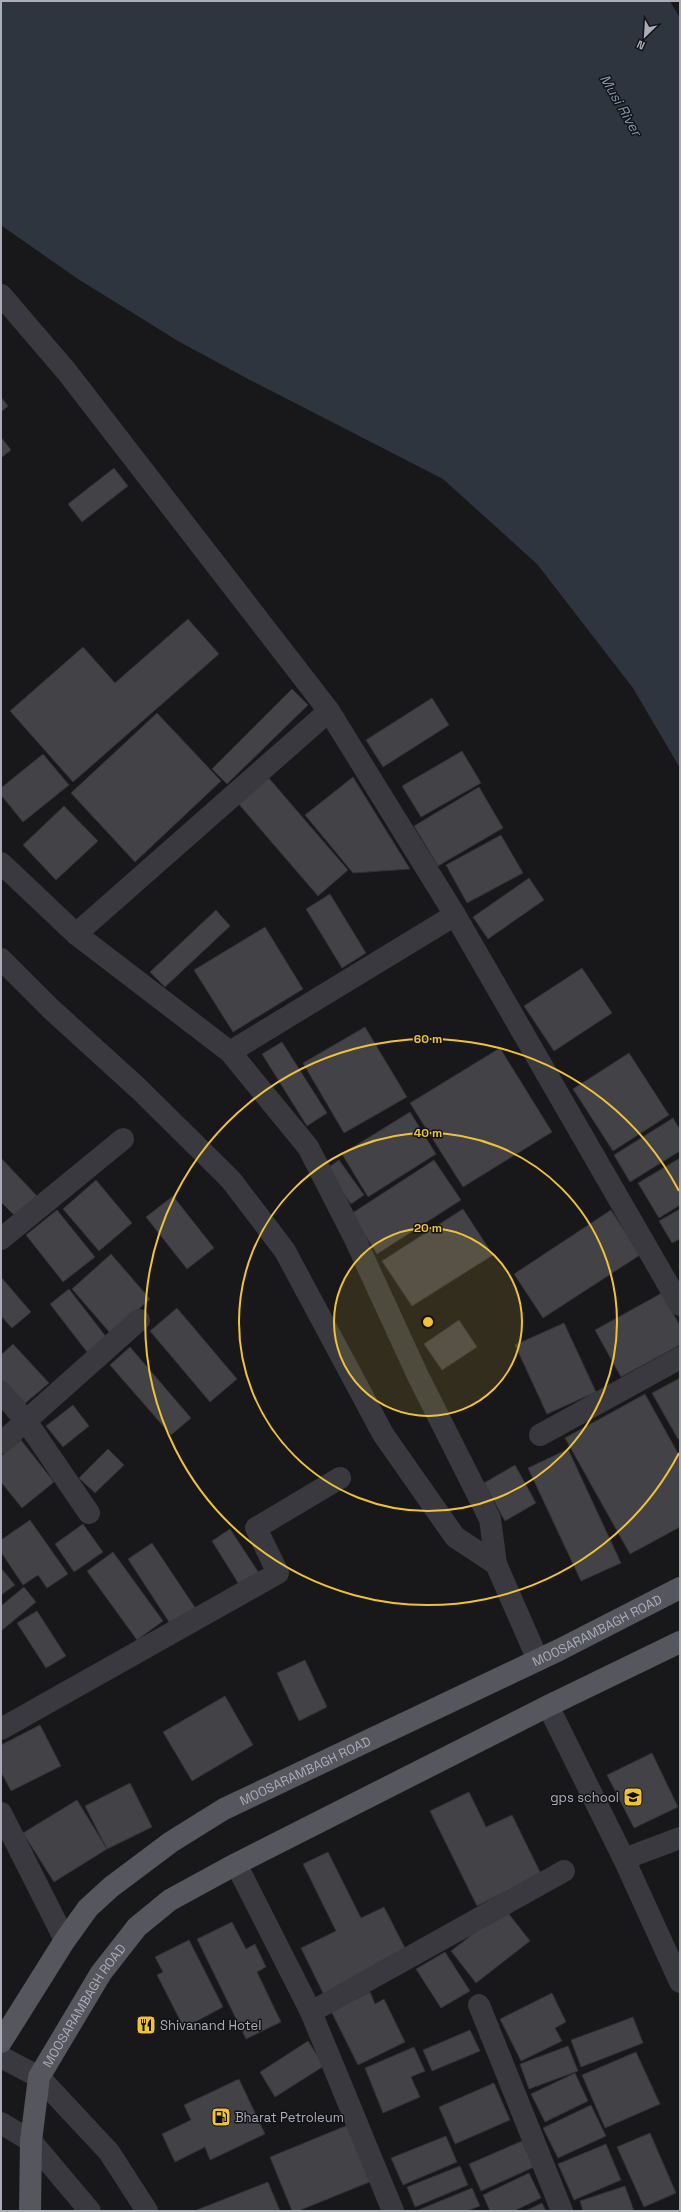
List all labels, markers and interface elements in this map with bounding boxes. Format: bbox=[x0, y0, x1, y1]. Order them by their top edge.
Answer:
north arrow bbox=[625, 16, 665, 56]
text: N bbox=[634, 37, 647, 53]
water label: Musi River bbox=[596, 71, 647, 141]
text: 60 m bbox=[414, 1031, 442, 1047]
text: 40 m bbox=[414, 1125, 442, 1141]
text: 20 m bbox=[414, 1220, 442, 1236]
centre of rings bbox=[421, 1315, 435, 1329]
street label: MOOSARAMBAGH ROAD bbox=[529, 1590, 665, 1670]
street label: MOOSARAMBAGH ROAD bbox=[237, 1732, 373, 1809]
school or university icon: gps school bbox=[622, 1786, 644, 1808]
place label: gps school bbox=[550, 1789, 619, 1806]
street label: MOOSARAMBAGH ROAD bbox=[38, 1940, 129, 2070]
restaurant icon: Shivanand Hotel bbox=[135, 2014, 157, 2036]
place label: Shivanand Hotel bbox=[160, 2017, 261, 2034]
fuel station icon: Bharat Petroleum bbox=[210, 2106, 232, 2128]
place label: Bharat Petroleum bbox=[235, 2109, 344, 2126]

